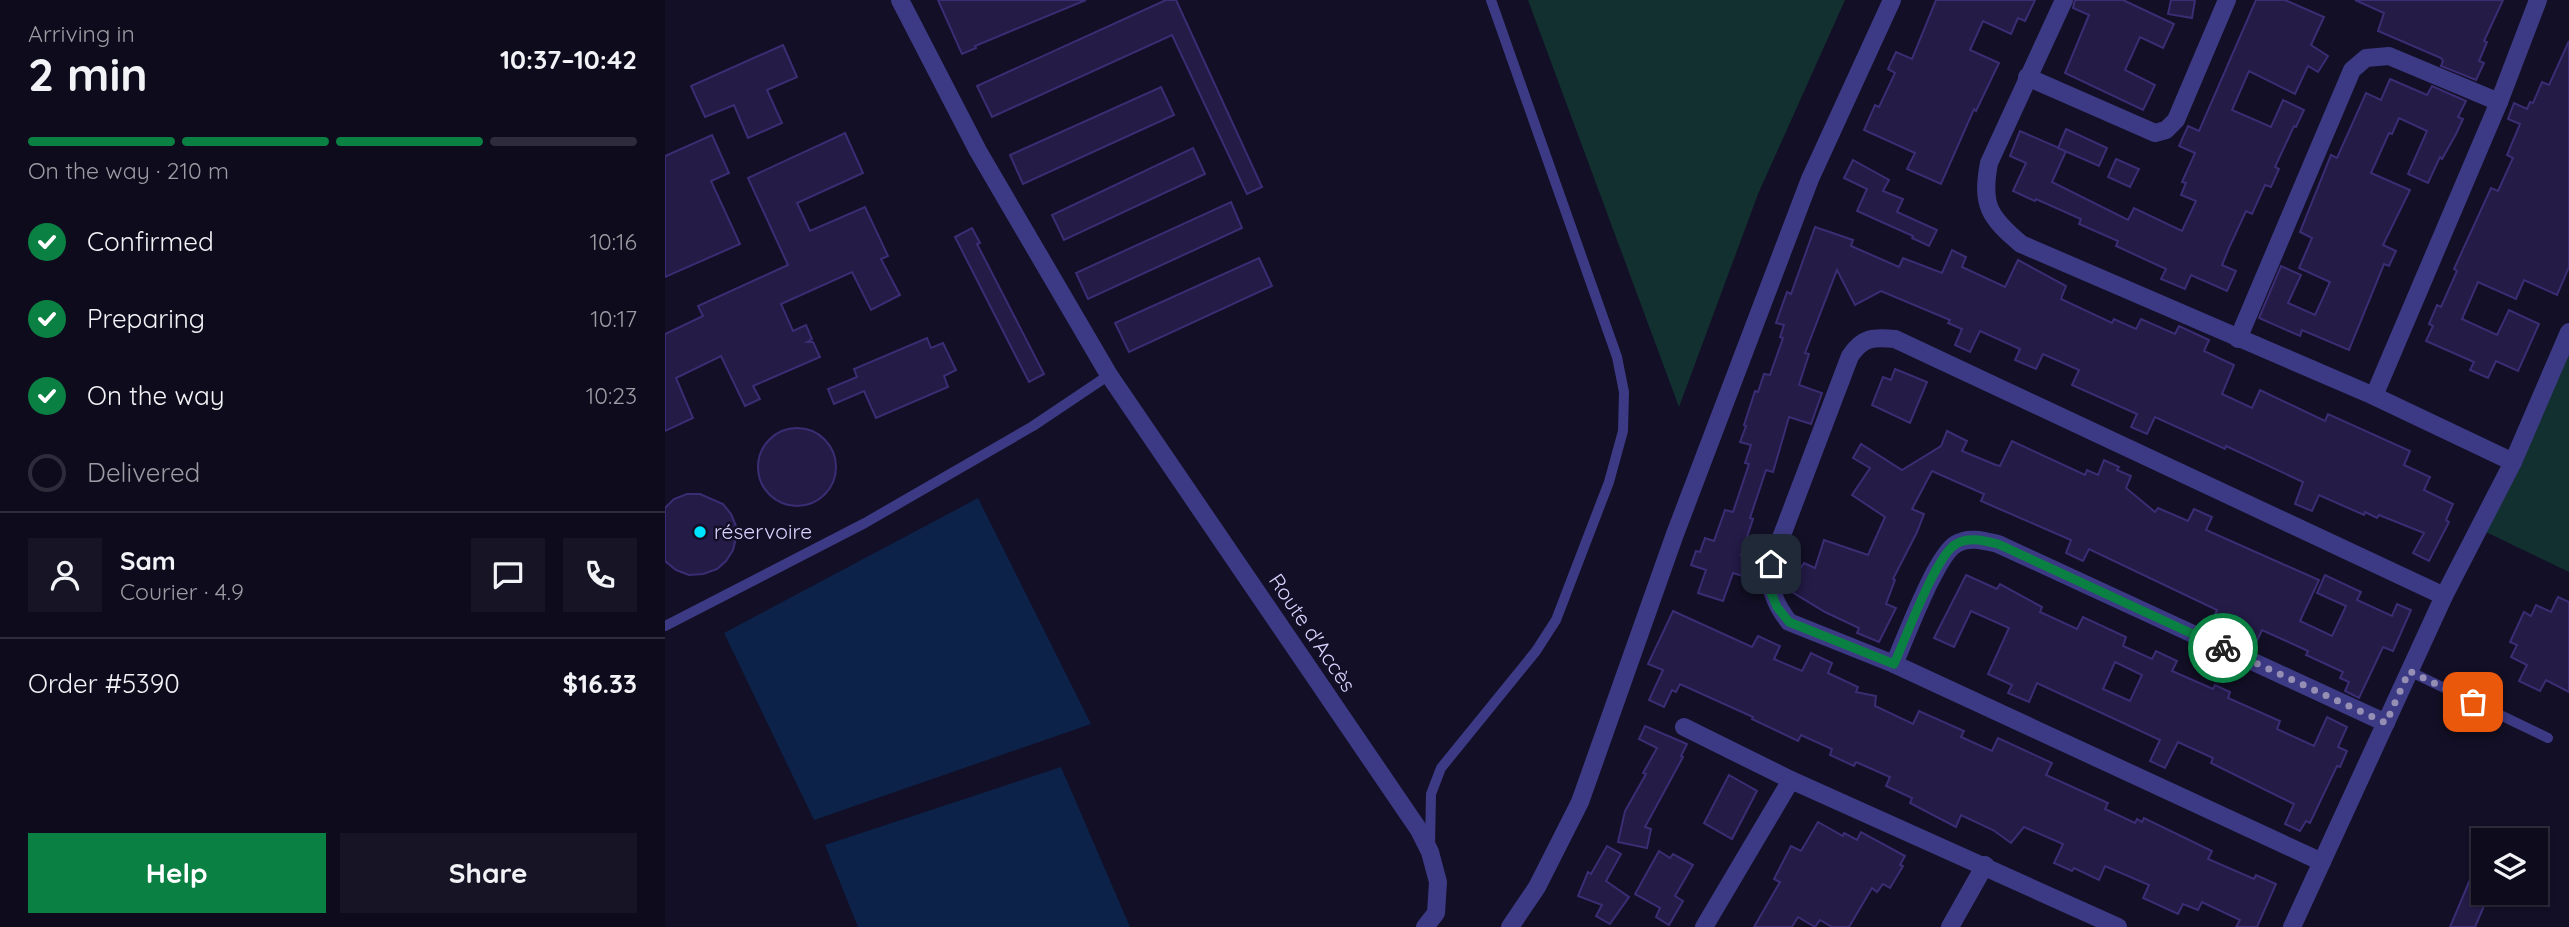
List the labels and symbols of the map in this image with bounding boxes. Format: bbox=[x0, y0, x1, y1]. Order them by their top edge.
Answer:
place label: réservoire bbox=[714, 518, 812, 544]
marker: réservoire bbox=[692, 524, 708, 540]
pin bbox=[1741, 534, 1801, 594]
street label: Route d'Accès bbox=[1264, 568, 1362, 697]
courier bbox=[2188, 613, 2258, 683]
pin bbox=[2443, 672, 2503, 732]

